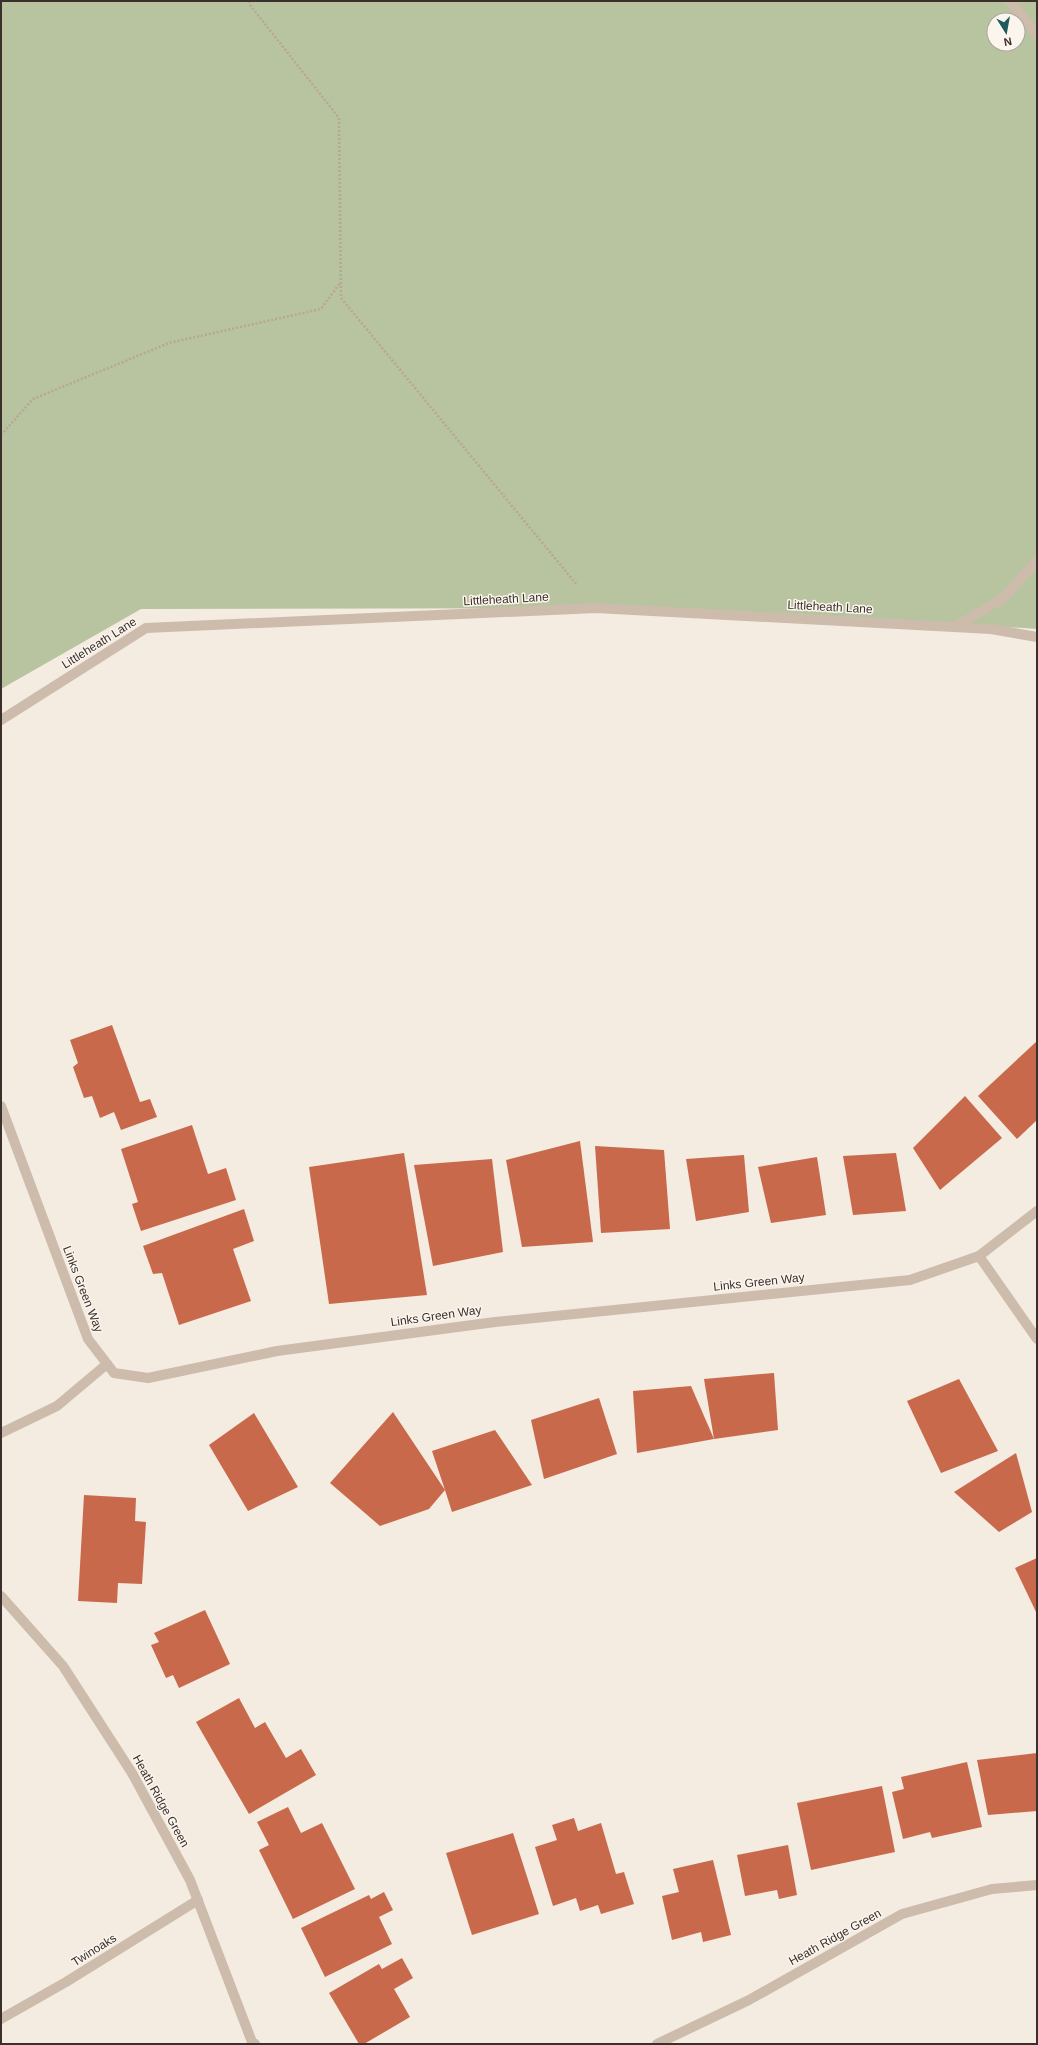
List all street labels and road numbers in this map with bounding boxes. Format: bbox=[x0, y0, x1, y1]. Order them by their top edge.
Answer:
street label: Littleheath Lane bbox=[463, 590, 549, 608]
street label: Littleheath Lane bbox=[787, 598, 873, 616]
street label: Littleheath Lane bbox=[59, 614, 139, 672]
street label: Links Green Way bbox=[60, 1244, 106, 1334]
street label: Links Green Way bbox=[713, 1270, 805, 1294]
street label: Links Green Way bbox=[390, 1303, 482, 1329]
street label: Heath Ridge Green bbox=[130, 1752, 192, 1850]
street label: Heath Ridge Green bbox=[786, 1906, 884, 1968]
street label: Twinoaks bbox=[69, 1931, 119, 1969]

